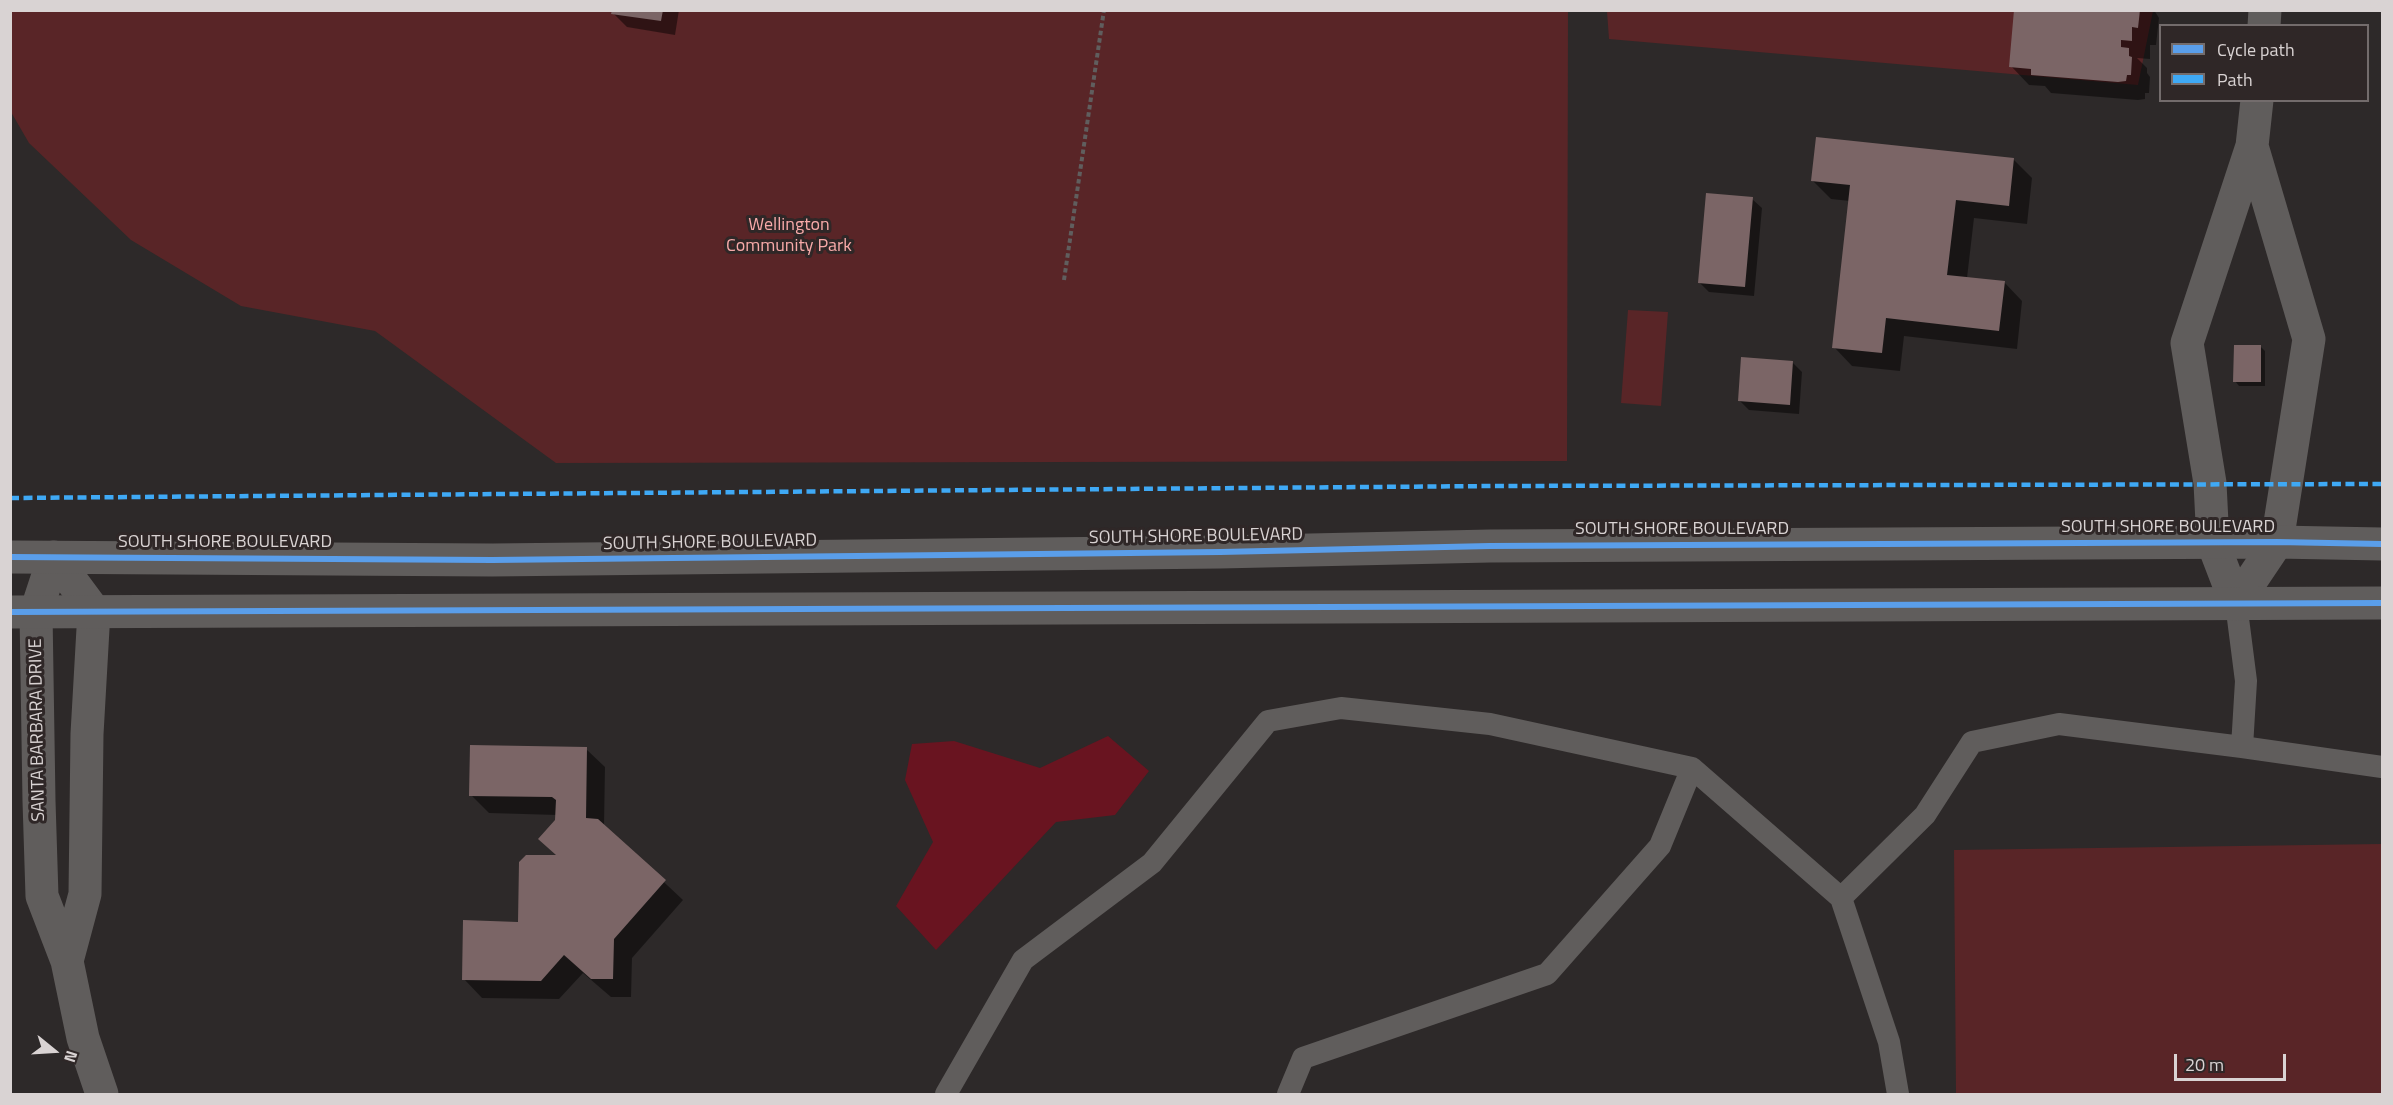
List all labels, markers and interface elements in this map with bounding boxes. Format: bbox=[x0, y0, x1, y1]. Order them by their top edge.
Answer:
legend bbox=[2159, 24, 2369, 102]
text: Cycle path bbox=[2217, 36, 2295, 63]
text: Path bbox=[2217, 66, 2253, 93]
park label: Wellington Community Park bbox=[726, 215, 852, 258]
street label: SOUTH SHORE BOULEVARD bbox=[2061, 517, 2275, 539]
street label: SOUTH SHORE BOULEVARD bbox=[1575, 519, 1789, 541]
street label: SOUTH SHORE BOULEVARD bbox=[1089, 524, 1303, 550]
street label: SOUTH SHORE BOULEVARD bbox=[603, 530, 817, 556]
street label: SOUTH SHORE BOULEVARD bbox=[118, 532, 332, 554]
street label: SANTA BARBARA DRIVE bbox=[26, 638, 50, 822]
north arrow bbox=[24, 1021, 84, 1081]
scale bar bbox=[2177, 1042, 2290, 1080]
text: N bbox=[58, 1048, 84, 1066]
text: 20 m bbox=[2185, 1051, 2224, 1078]

